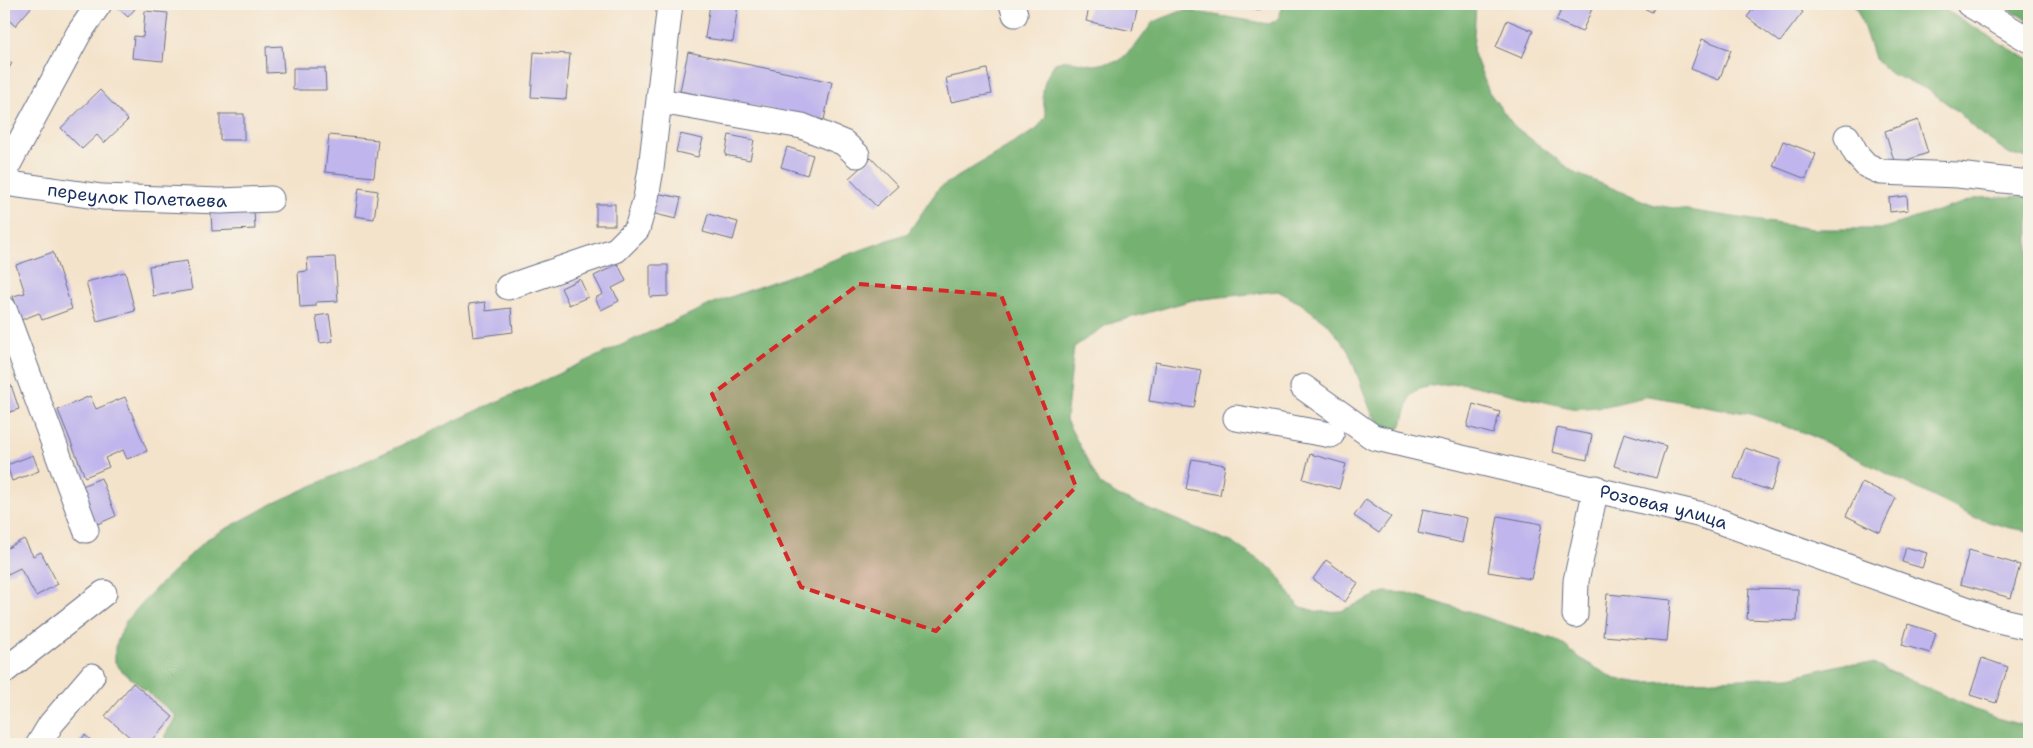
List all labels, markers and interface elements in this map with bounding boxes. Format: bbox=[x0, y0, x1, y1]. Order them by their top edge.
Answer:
street label: переулок Полетаева bbox=[46, 177, 227, 213]
street label: Розовая улица bbox=[1597, 479, 1731, 535]

